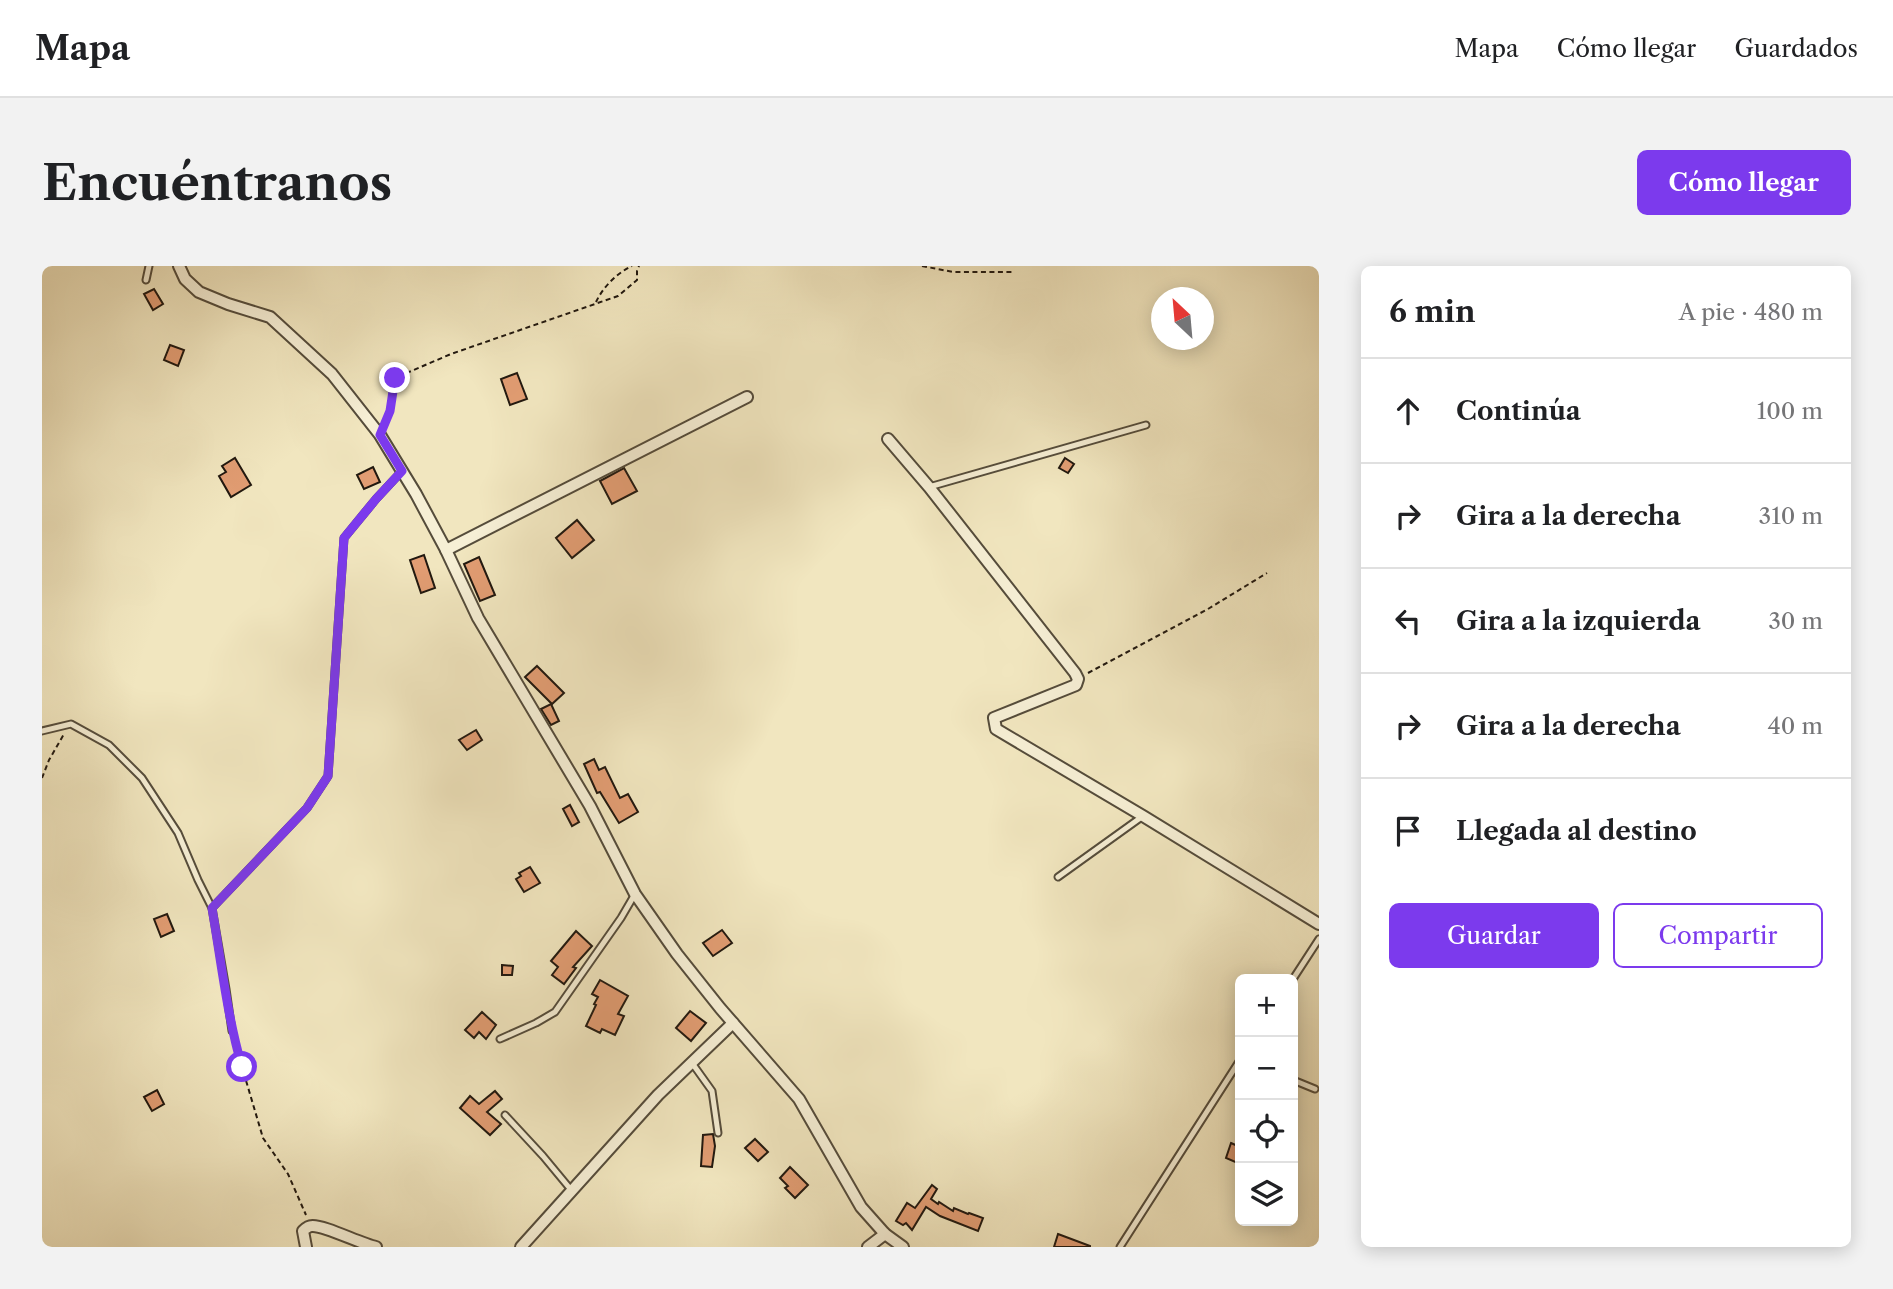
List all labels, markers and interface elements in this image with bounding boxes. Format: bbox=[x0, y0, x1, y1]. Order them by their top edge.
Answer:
text: Mapa bbox=[35, 28, 130, 69]
text: Mapa bbox=[1454, 34, 1519, 63]
text: Cómo llegar bbox=[1557, 34, 1696, 63]
text: Guardados bbox=[1734, 34, 1858, 63]
button: Cómo llegar bbox=[1637, 150, 1851, 215]
text: Encuéntranos bbox=[42, 152, 392, 213]
north arrow bbox=[1151, 287, 1214, 350]
text: 6 min bbox=[1389, 293, 1476, 330]
text: A pie · 480 m bbox=[1679, 298, 1823, 326]
route end bbox=[379, 362, 410, 393]
icon: ahead bbox=[1389, 392, 1427, 430]
text: Continúa bbox=[1456, 395, 1581, 427]
text: 100 m bbox=[1757, 397, 1823, 425]
icon: right bbox=[1389, 497, 1427, 535]
text: Gira a la derecha bbox=[1456, 500, 1681, 532]
text: 310 m bbox=[1759, 502, 1823, 530]
icon: left bbox=[1389, 602, 1427, 640]
text: Gira a la izquierda bbox=[1456, 605, 1701, 637]
text: 30 m bbox=[1768, 607, 1823, 635]
icon: right bbox=[1389, 707, 1427, 745]
text: Gira a la derecha bbox=[1456, 710, 1681, 742]
text: 40 m bbox=[1768, 712, 1823, 740]
icon: arrive bbox=[1389, 812, 1427, 850]
text: Llegada al destino bbox=[1456, 815, 1697, 847]
button: Guardar bbox=[1389, 903, 1599, 968]
button: Compartir bbox=[1613, 903, 1823, 968]
map controls bbox=[1235, 974, 1298, 1226]
button: + bbox=[1235, 974, 1298, 1037]
button: − bbox=[1235, 1037, 1298, 1100]
route start bbox=[226, 1051, 257, 1082]
button: locate bbox=[1235, 1100, 1298, 1163]
button: layers bbox=[1235, 1163, 1298, 1226]

